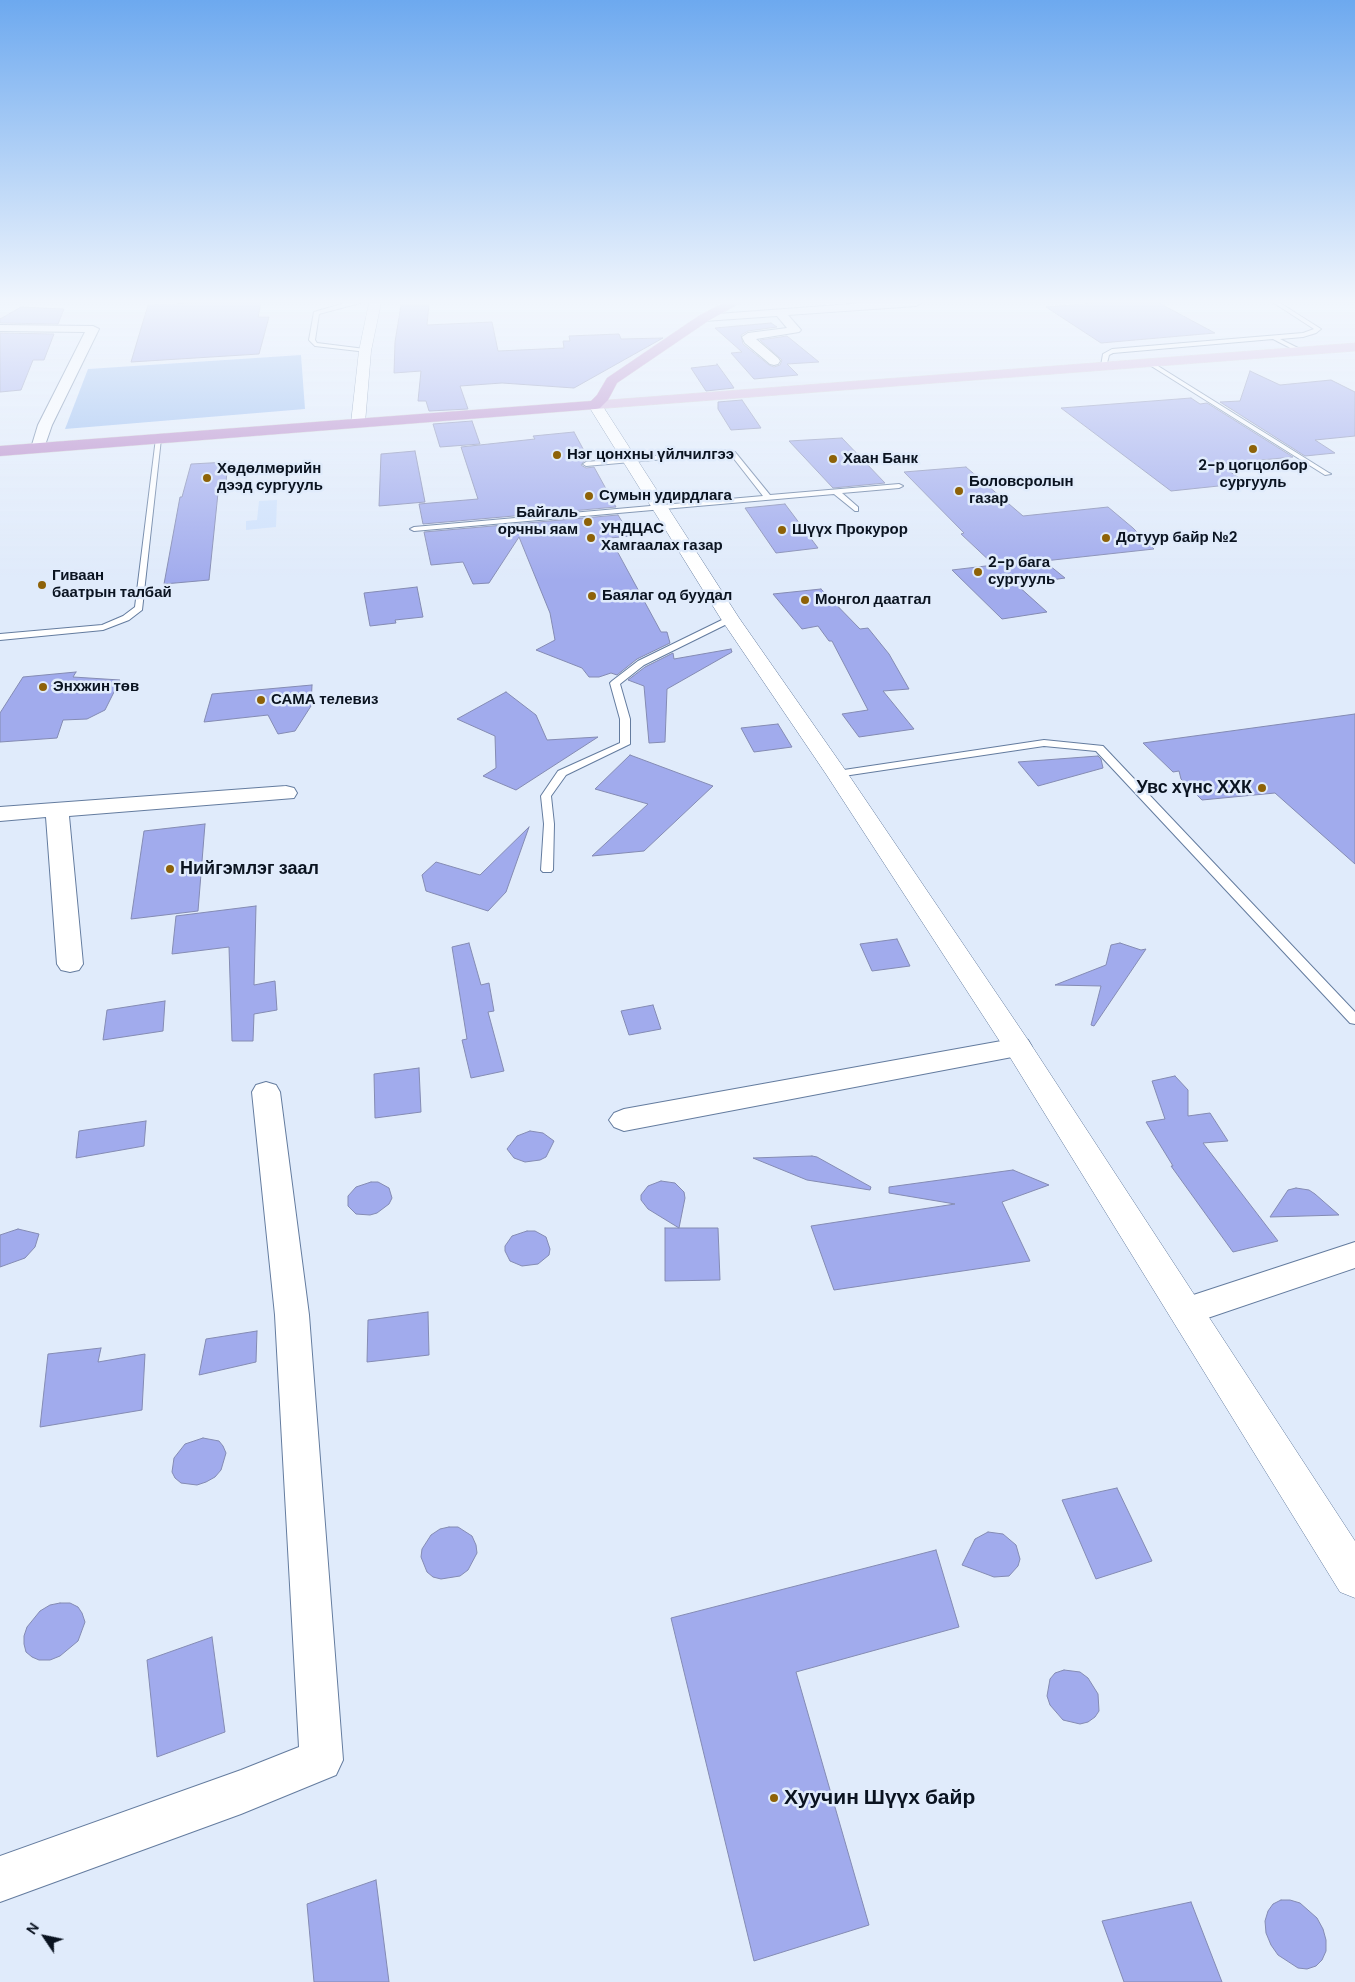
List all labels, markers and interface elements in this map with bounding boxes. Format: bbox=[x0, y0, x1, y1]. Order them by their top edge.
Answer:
marker: 2-р цогцолбор сургууль bbox=[1247, 443, 1259, 455]
place label: Нэг цонхны үйлчилгээ bbox=[567, 446, 734, 464]
marker: Нэг цонхны үйлчилгээ bbox=[551, 449, 563, 461]
place label: Хаан Банк bbox=[843, 450, 918, 468]
marker: Хаан Банк bbox=[827, 453, 839, 465]
place label: 2-р цогцолбор сургууль bbox=[1198, 457, 1308, 492]
place label: Хөдөлмөрийн дээд сургууль bbox=[217, 460, 323, 495]
marker: Хөдөлмөрийн дээд сургууль bbox=[201, 472, 213, 484]
place label: Боловсролын газар bbox=[969, 473, 1074, 508]
marker: Боловсролын газар bbox=[953, 485, 965, 497]
place label: Сумын удирдлага bbox=[599, 487, 732, 505]
marker: Сумын удирдлага bbox=[583, 490, 595, 502]
place label: Байгаль орчны яам bbox=[498, 504, 578, 539]
marker: Байгаль орчны яам bbox=[582, 516, 594, 528]
place label: УНДЦАС Хамгаалах газар bbox=[601, 520, 723, 555]
place label: Шүүх Прокурор bbox=[792, 521, 908, 539]
marker: Шүүх Прокурор bbox=[776, 524, 788, 536]
place label: Дотуур байр №2 bbox=[1116, 529, 1237, 547]
marker: УНДЦАС Хамгаалах газар bbox=[585, 532, 597, 544]
marker: Дотуур байр №2 bbox=[1100, 532, 1112, 544]
place label: 2-р бага сургууль bbox=[988, 554, 1055, 589]
marker: 2-р бага сургууль bbox=[972, 566, 984, 578]
place label: Гиваан баатрын талбай bbox=[52, 567, 172, 602]
marker: Гиваан баатрын талбай bbox=[36, 579, 48, 591]
place label: Баялаг од буудал bbox=[602, 587, 732, 605]
marker: Баялаг од буудал bbox=[586, 590, 598, 602]
place label: Монгол даатгал bbox=[815, 591, 931, 609]
marker: Монгол даатгал bbox=[799, 594, 811, 606]
place label: Энхжин төв bbox=[53, 678, 139, 696]
marker: Энхжин төв bbox=[37, 681, 49, 693]
place label: САМА телевиз bbox=[271, 691, 378, 709]
marker: САМА телевиз bbox=[255, 694, 267, 706]
place label: Увс хүнс ХХК bbox=[1136, 777, 1252, 799]
marker: Увс хүнс ХХК bbox=[1256, 782, 1268, 794]
place label: Нийгэмлэг заал bbox=[180, 858, 319, 880]
marker: Нийгэмлэг заал bbox=[164, 863, 176, 875]
place label: Хуучин Шүүх байр bbox=[784, 1785, 975, 1811]
marker: Хуучин Шүүх байр bbox=[768, 1792, 780, 1804]
north arrow bbox=[20, 1912, 70, 1962]
text: N bbox=[22, 1919, 43, 1938]

